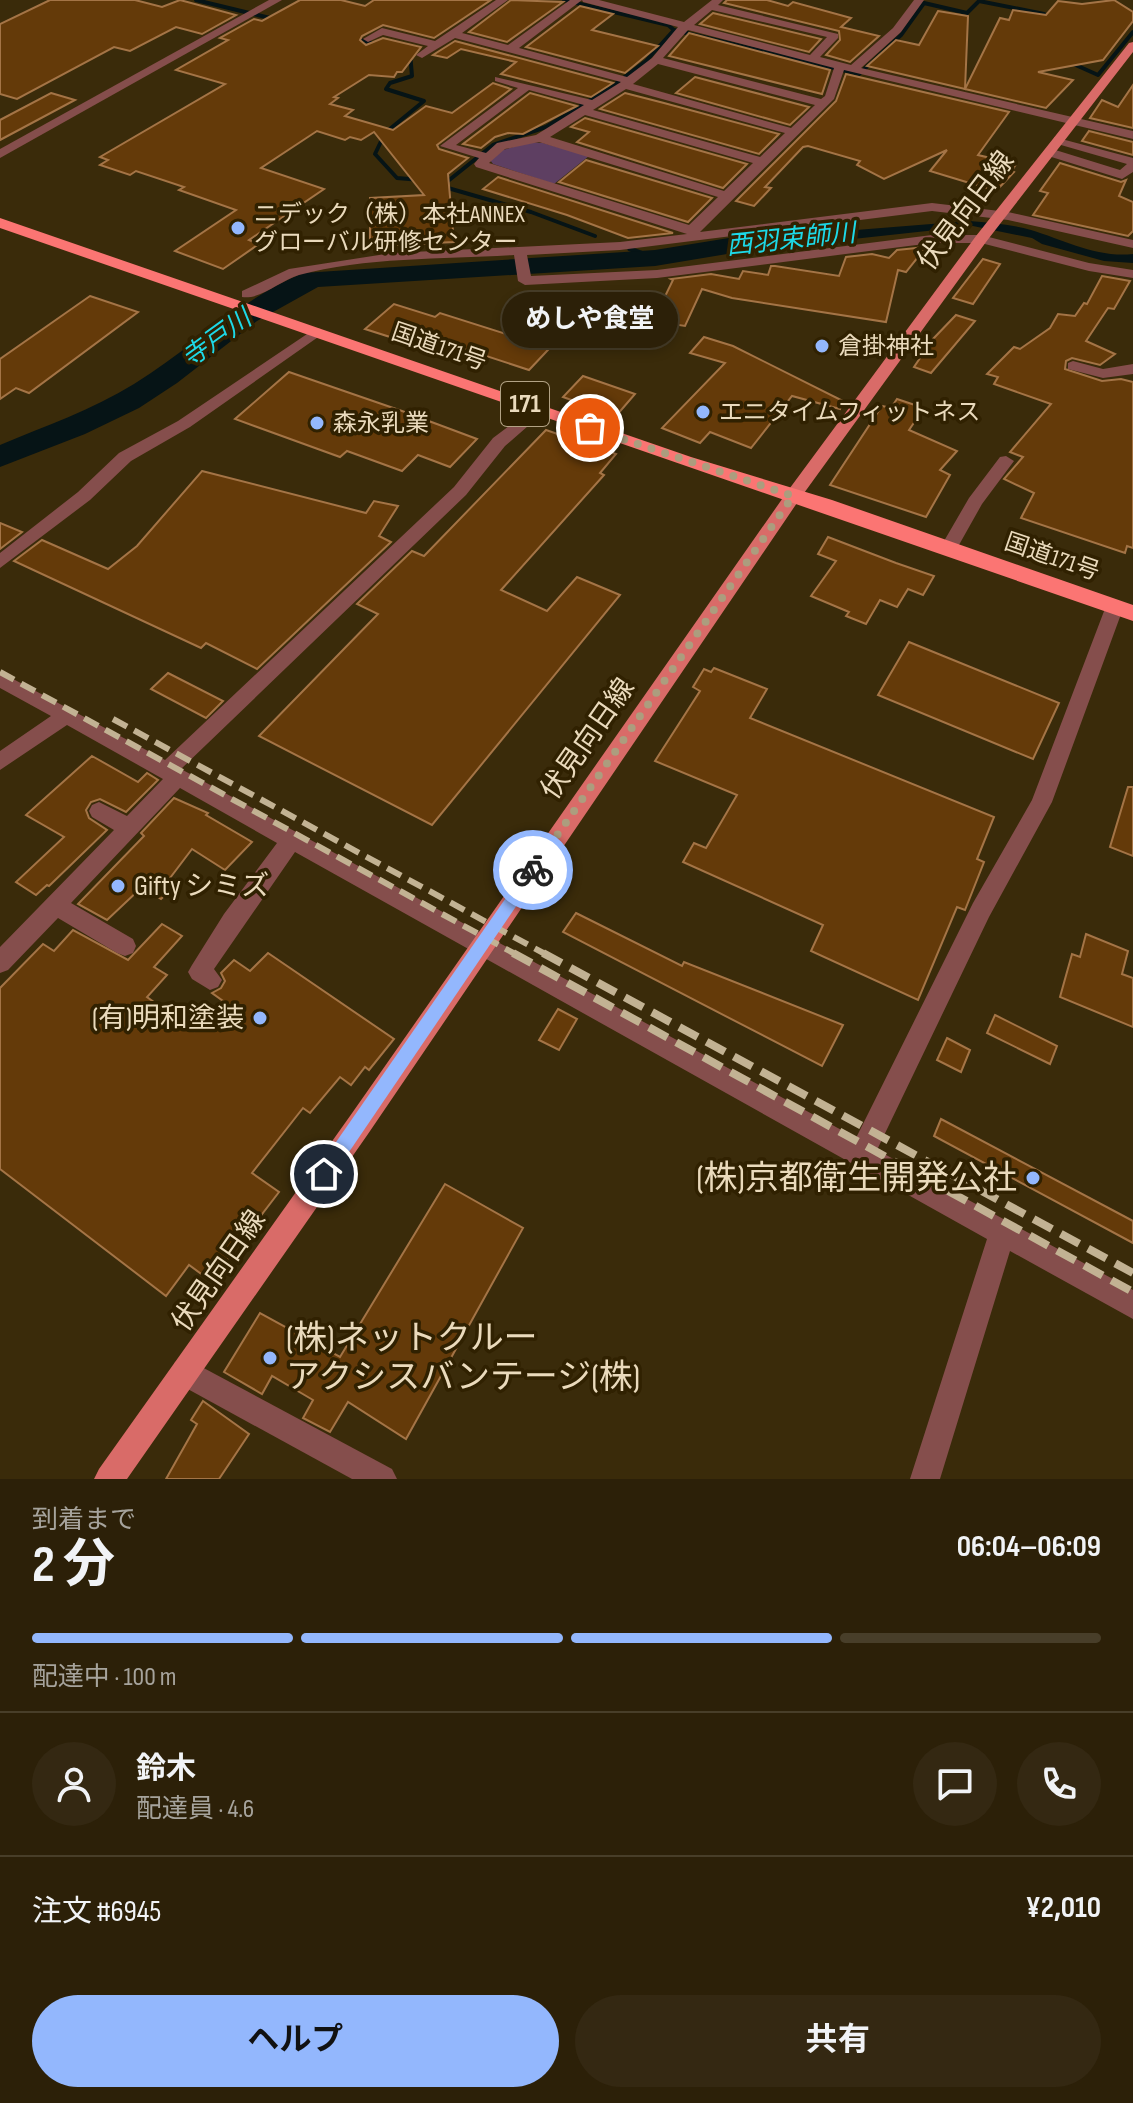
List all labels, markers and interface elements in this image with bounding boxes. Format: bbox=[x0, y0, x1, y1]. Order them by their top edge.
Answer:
street label: 伏見向日線 bbox=[911, 145, 1021, 277]
place label: ニデック（株）本社ANNEX グローバル研修センター bbox=[254, 200, 526, 257]
water label: 西羽束師川 bbox=[725, 217, 860, 262]
marker: ニデック（株）本社ANNEX グローバル研修センター bbox=[229, 219, 247, 237]
callout: めしや食堂 bbox=[502, 292, 678, 348]
water label: 寺戸川 bbox=[176, 302, 260, 374]
text: めしや食堂 bbox=[525, 304, 655, 335]
street label: 国道171号 bbox=[388, 317, 490, 377]
place label: 倉掛神社 bbox=[838, 332, 934, 361]
marker: 倉掛神社 bbox=[813, 337, 831, 355]
road number: 171 bbox=[501, 382, 549, 426]
pin bbox=[556, 394, 624, 462]
place label: エニタイムフィットネス bbox=[719, 398, 981, 427]
marker: エニタイムフィットネス bbox=[694, 403, 712, 421]
icon: bag bbox=[568, 406, 612, 450]
place label: 森永乳業 bbox=[333, 409, 429, 438]
marker: 森永乳業 bbox=[308, 414, 326, 432]
street label: 国道171号 bbox=[1001, 527, 1103, 587]
street label: 伏見向日線 bbox=[534, 672, 642, 806]
courier bbox=[493, 830, 573, 910]
icon: bike bbox=[511, 848, 555, 892]
place label: Gifty シミズ bbox=[134, 870, 269, 903]
marker: Gifty シミズ bbox=[109, 877, 127, 895]
place label: (有)明和塗装 bbox=[92, 1002, 244, 1035]
marker: (有)明和塗装 bbox=[251, 1009, 269, 1027]
pin bbox=[290, 1140, 358, 1208]
icon: home bbox=[302, 1152, 346, 1196]
place label: (株)京都衛生開発公社 bbox=[696, 1158, 1017, 1199]
marker: (株)京都衛生開発公社 bbox=[1024, 1169, 1042, 1187]
street label: 伏見向日線 bbox=[165, 1204, 273, 1338]
place label: (株)ネットクルー アクシスバンテージ(株) bbox=[286, 1318, 640, 1398]
marker: (株)ネットクルー アクシスバンテージ(株) bbox=[261, 1349, 279, 1367]
text: 到着まで bbox=[32, 1505, 136, 1536]
text: 06:04–06:09 bbox=[957, 1529, 1101, 1565]
text: 2 分 bbox=[32, 1534, 115, 1597]
text: 配達中 · 100 m bbox=[32, 1662, 177, 1693]
button: person bbox=[32, 1742, 116, 1826]
button: chat bbox=[913, 1742, 997, 1826]
button: phone bbox=[1017, 1742, 1101, 1826]
text: 鈴木 bbox=[136, 1751, 196, 1787]
text: 配達員 · 4.6 bbox=[136, 1794, 254, 1825]
text: ¥2,010 bbox=[1025, 1890, 1101, 1926]
text: 注文 #6945 bbox=[32, 1894, 161, 1930]
button: ヘルプ bbox=[32, 1995, 559, 2087]
button: 共有 bbox=[575, 1995, 1101, 2087]

